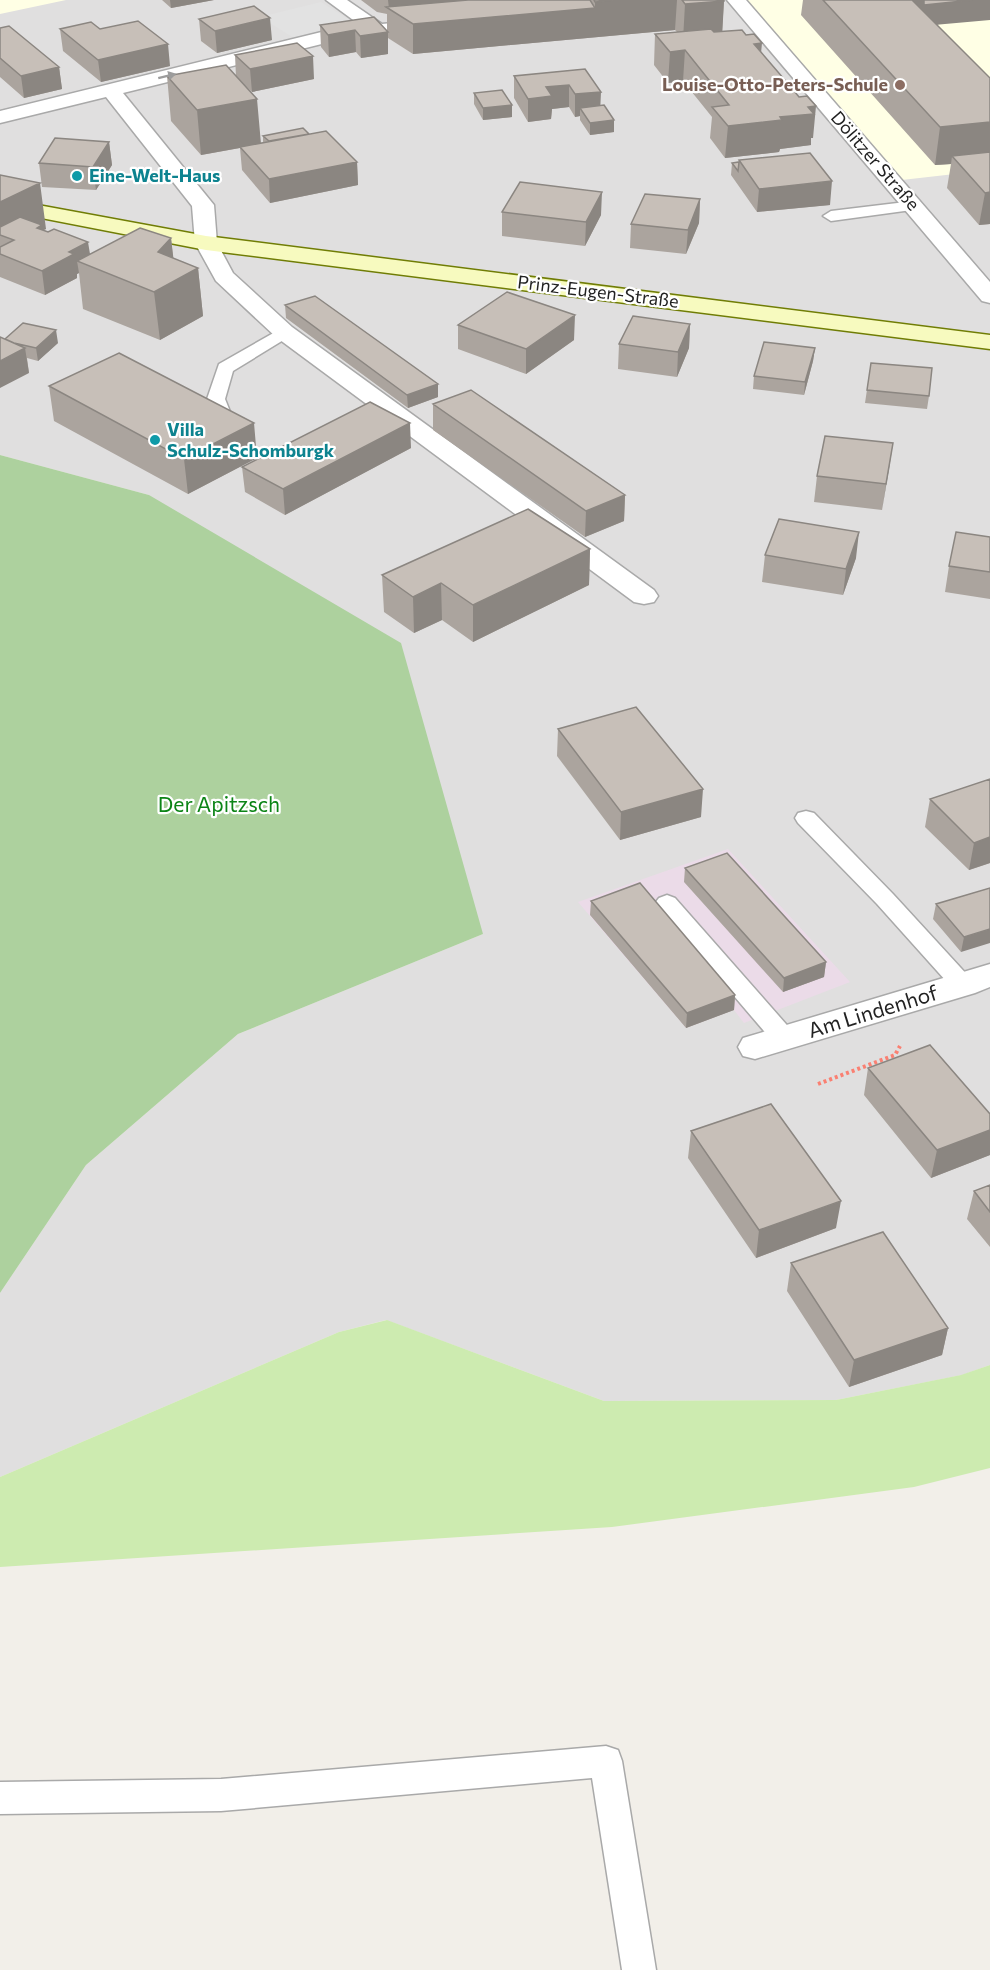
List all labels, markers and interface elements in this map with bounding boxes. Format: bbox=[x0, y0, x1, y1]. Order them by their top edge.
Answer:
one-way arrow bbox=[157, 70, 176, 80]
place label: Louise-Otto-Peters-Schule bbox=[662, 73, 888, 95]
marker: Louise-Otto-Peters-Schule bbox=[893, 78, 907, 92]
street label: Dölitzer Straße bbox=[827, 106, 925, 214]
place label: Eine-Welt-Haus bbox=[89, 164, 220, 186]
marker: Eine-Welt-Haus bbox=[70, 169, 84, 183]
street label: Prinz-Eugen-Straße bbox=[516, 270, 680, 312]
place label: Villa Schulz-Schomburgk bbox=[167, 418, 335, 461]
marker: Villa Schulz-Schomburgk bbox=[148, 433, 162, 447]
park label: Der Apitzsch bbox=[158, 791, 280, 816]
street label: Am Lindenhof bbox=[805, 979, 941, 1042]

